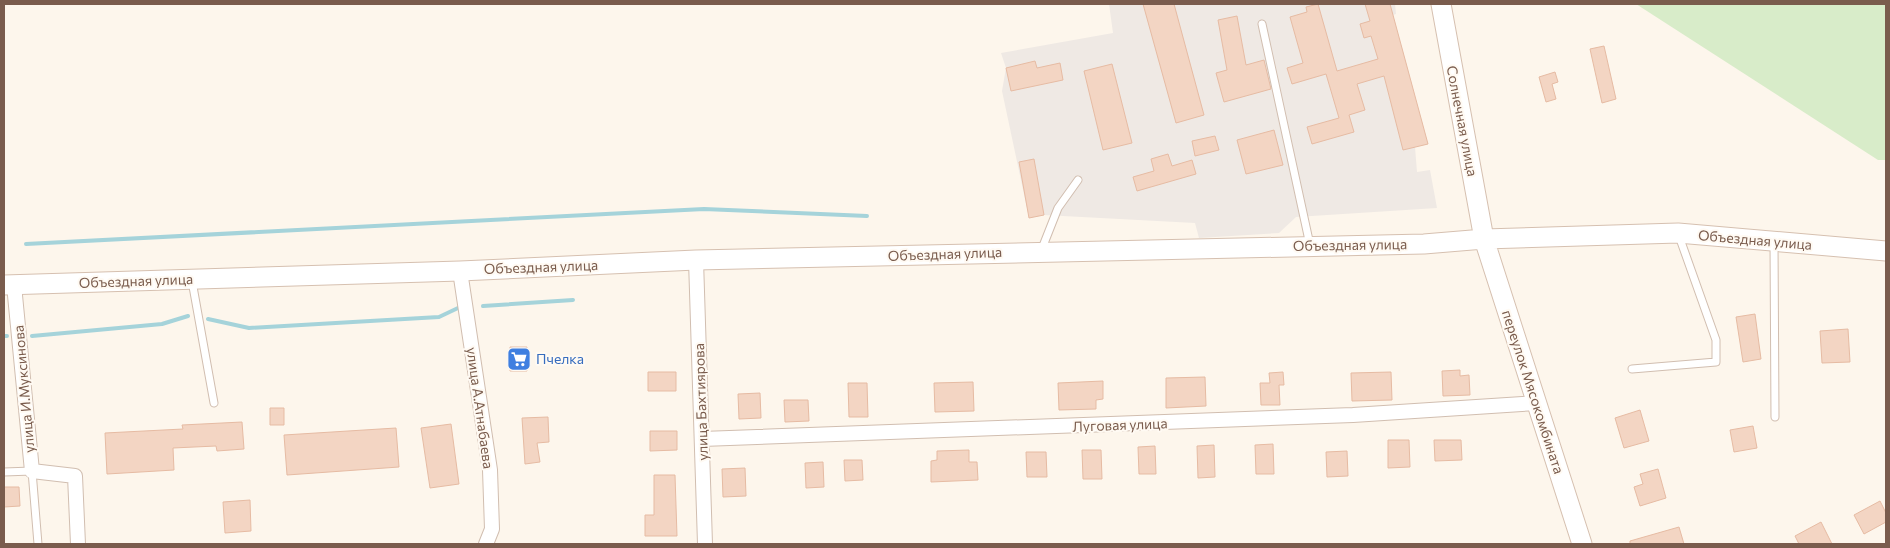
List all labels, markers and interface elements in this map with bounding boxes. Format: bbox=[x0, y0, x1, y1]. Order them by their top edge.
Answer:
street label: Солнечная улица bbox=[1443, 64, 1482, 178]
street label: Объездная улица bbox=[1697, 226, 1813, 253]
street label: Объездная улица bbox=[1293, 235, 1407, 254]
street label: Объездная улица bbox=[888, 243, 1002, 264]
street label: Объездная улица bbox=[484, 256, 598, 277]
street label: Объездная улица bbox=[79, 270, 193, 291]
street label: переулок Мясокомбината bbox=[1499, 308, 1568, 476]
street label: улица И.Муксинова bbox=[9, 324, 38, 454]
street label: улица Бахтиярова bbox=[690, 343, 711, 461]
street label: улица А.Атнабаева bbox=[464, 346, 497, 470]
supermarket icon: Пчелка bbox=[506, 346, 532, 372]
place label: Пчелка bbox=[536, 350, 584, 367]
street label: Луговая улица bbox=[1072, 414, 1168, 435]

